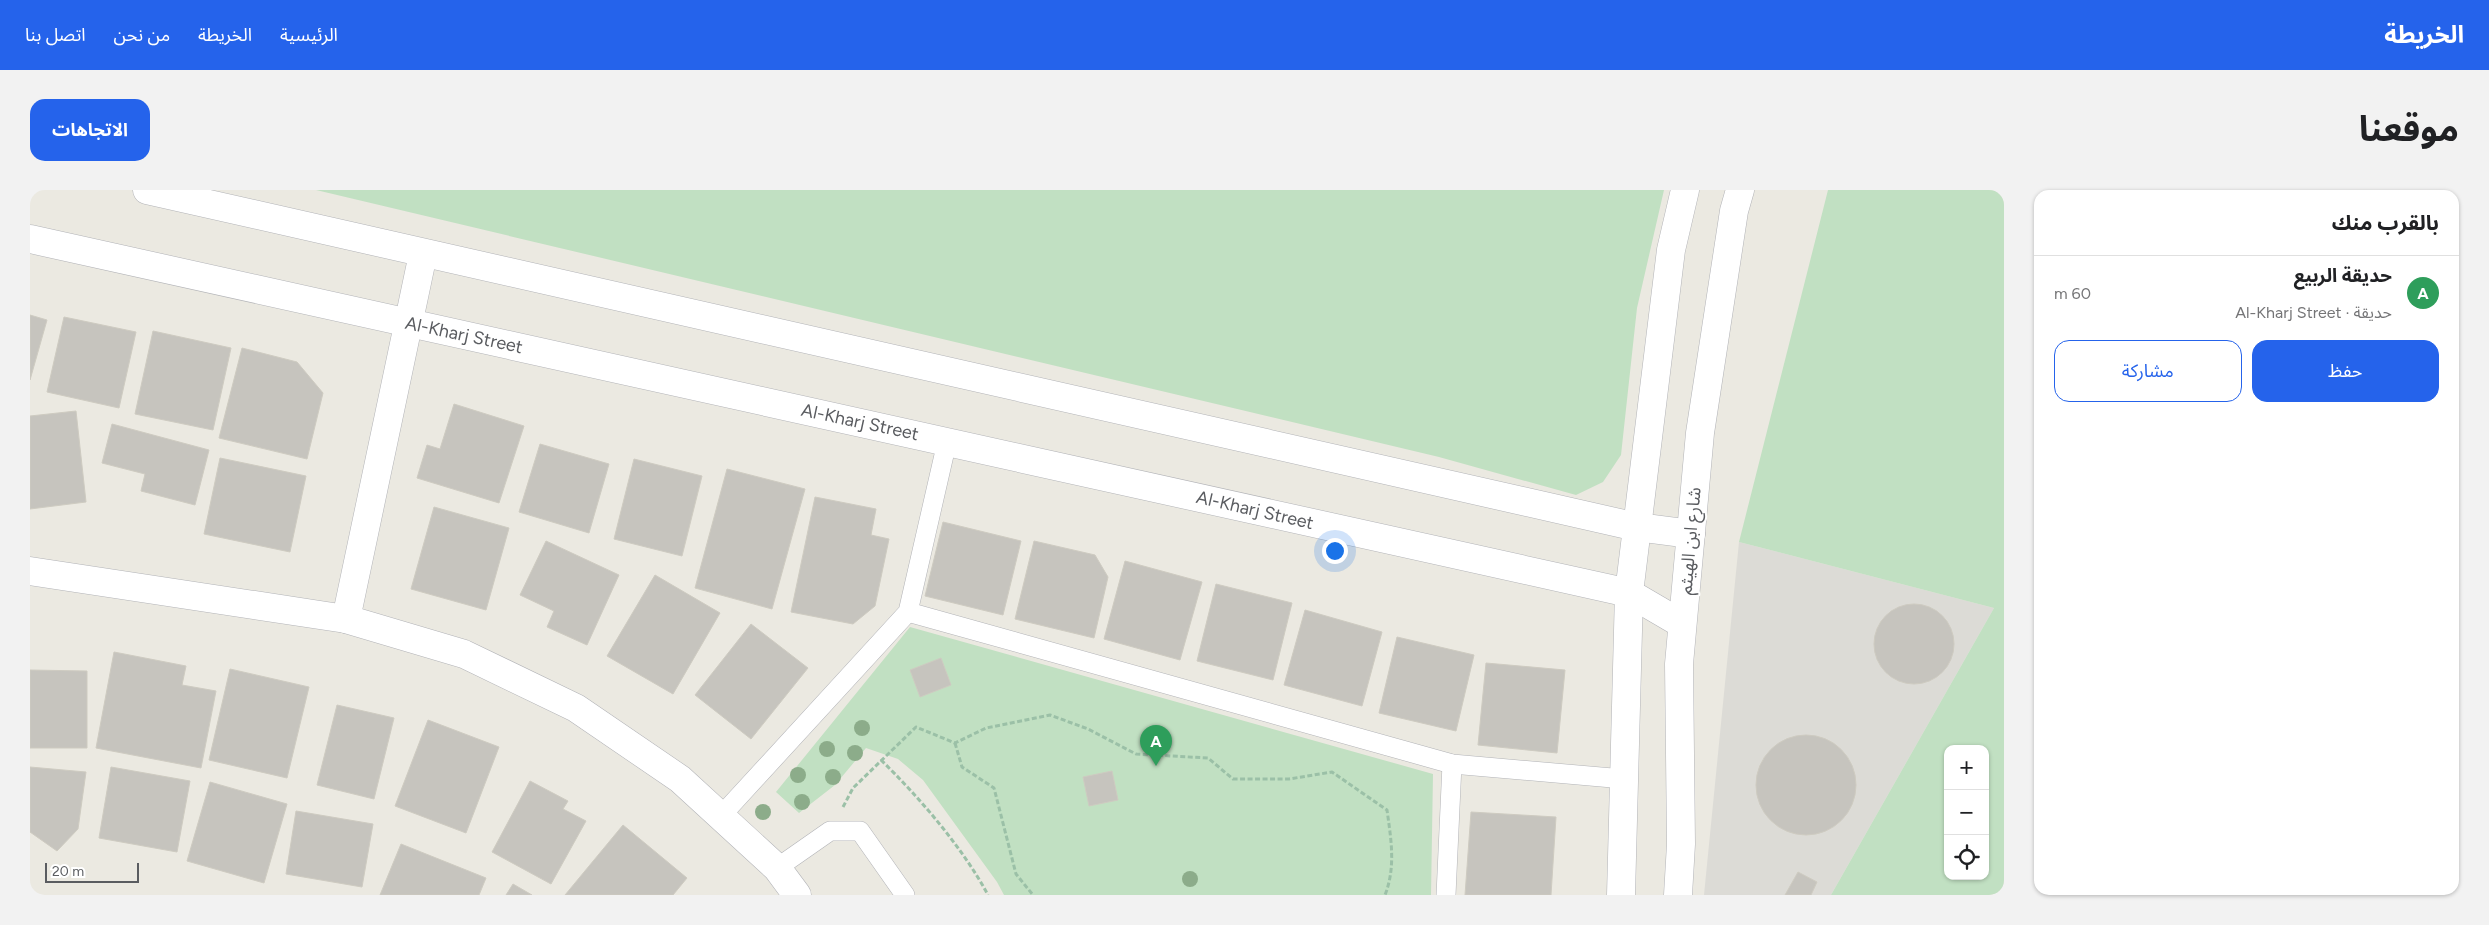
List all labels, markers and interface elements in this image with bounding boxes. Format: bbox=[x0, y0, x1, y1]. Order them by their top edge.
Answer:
text: الخريطة bbox=[2384, 20, 2464, 49]
text: اتصل بنا bbox=[25, 24, 86, 46]
text: من نحن bbox=[114, 24, 170, 46]
text: الخريطة bbox=[198, 24, 252, 46]
text: الرئيسية bbox=[280, 24, 338, 46]
button: الاتجاهات bbox=[30, 99, 150, 161]
text: موقعنا bbox=[2359, 108, 2459, 150]
text: بالقرب منك bbox=[2332, 210, 2439, 235]
text: حديقة الربيع bbox=[2294, 264, 2392, 287]
text: 60 m bbox=[2054, 284, 2091, 303]
text: A bbox=[2417, 284, 2429, 303]
text: حديقة · Al-Kharj Street bbox=[2235, 303, 2392, 322]
street label: Al-Kharj Street bbox=[403, 312, 525, 358]
button: مشاركة bbox=[2054, 340, 2242, 402]
button: حفظ bbox=[2252, 340, 2439, 402]
street label: Al-Kharj Street bbox=[799, 399, 921, 445]
street label: Al-Kharj Street bbox=[1194, 486, 1316, 534]
street label: شارع ابن الهيثم bbox=[1674, 486, 1709, 596]
your location bbox=[1322, 538, 1348, 564]
pin: A bbox=[1140, 725, 1172, 766]
map controls bbox=[1944, 745, 1989, 880]
button: + bbox=[1944, 745, 1989, 790]
button: − bbox=[1944, 790, 1989, 835]
button: locate bbox=[1944, 835, 1989, 880]
scale bar bbox=[45, 860, 139, 883]
text: 20 m bbox=[52, 863, 84, 880]

